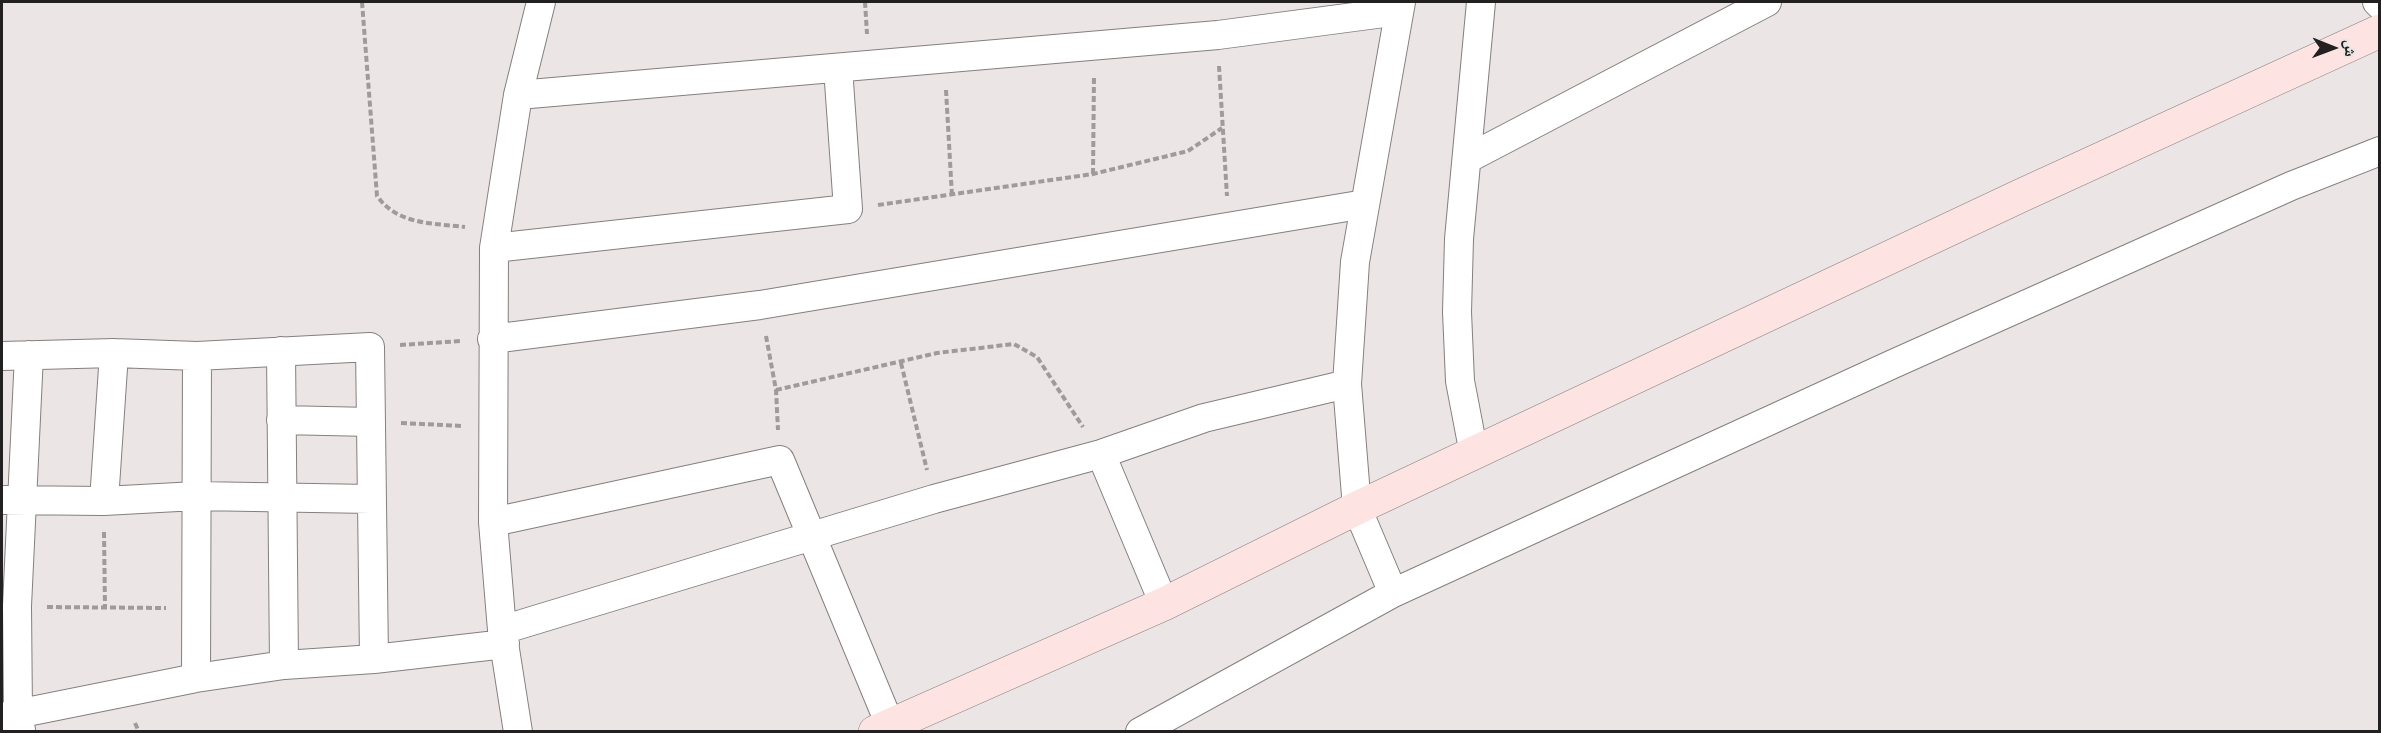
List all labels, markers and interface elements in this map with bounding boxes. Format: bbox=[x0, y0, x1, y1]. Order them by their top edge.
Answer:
north arrow bbox=[2303, 18, 2363, 78]
text: ش bbox=[2341, 40, 2361, 57]

